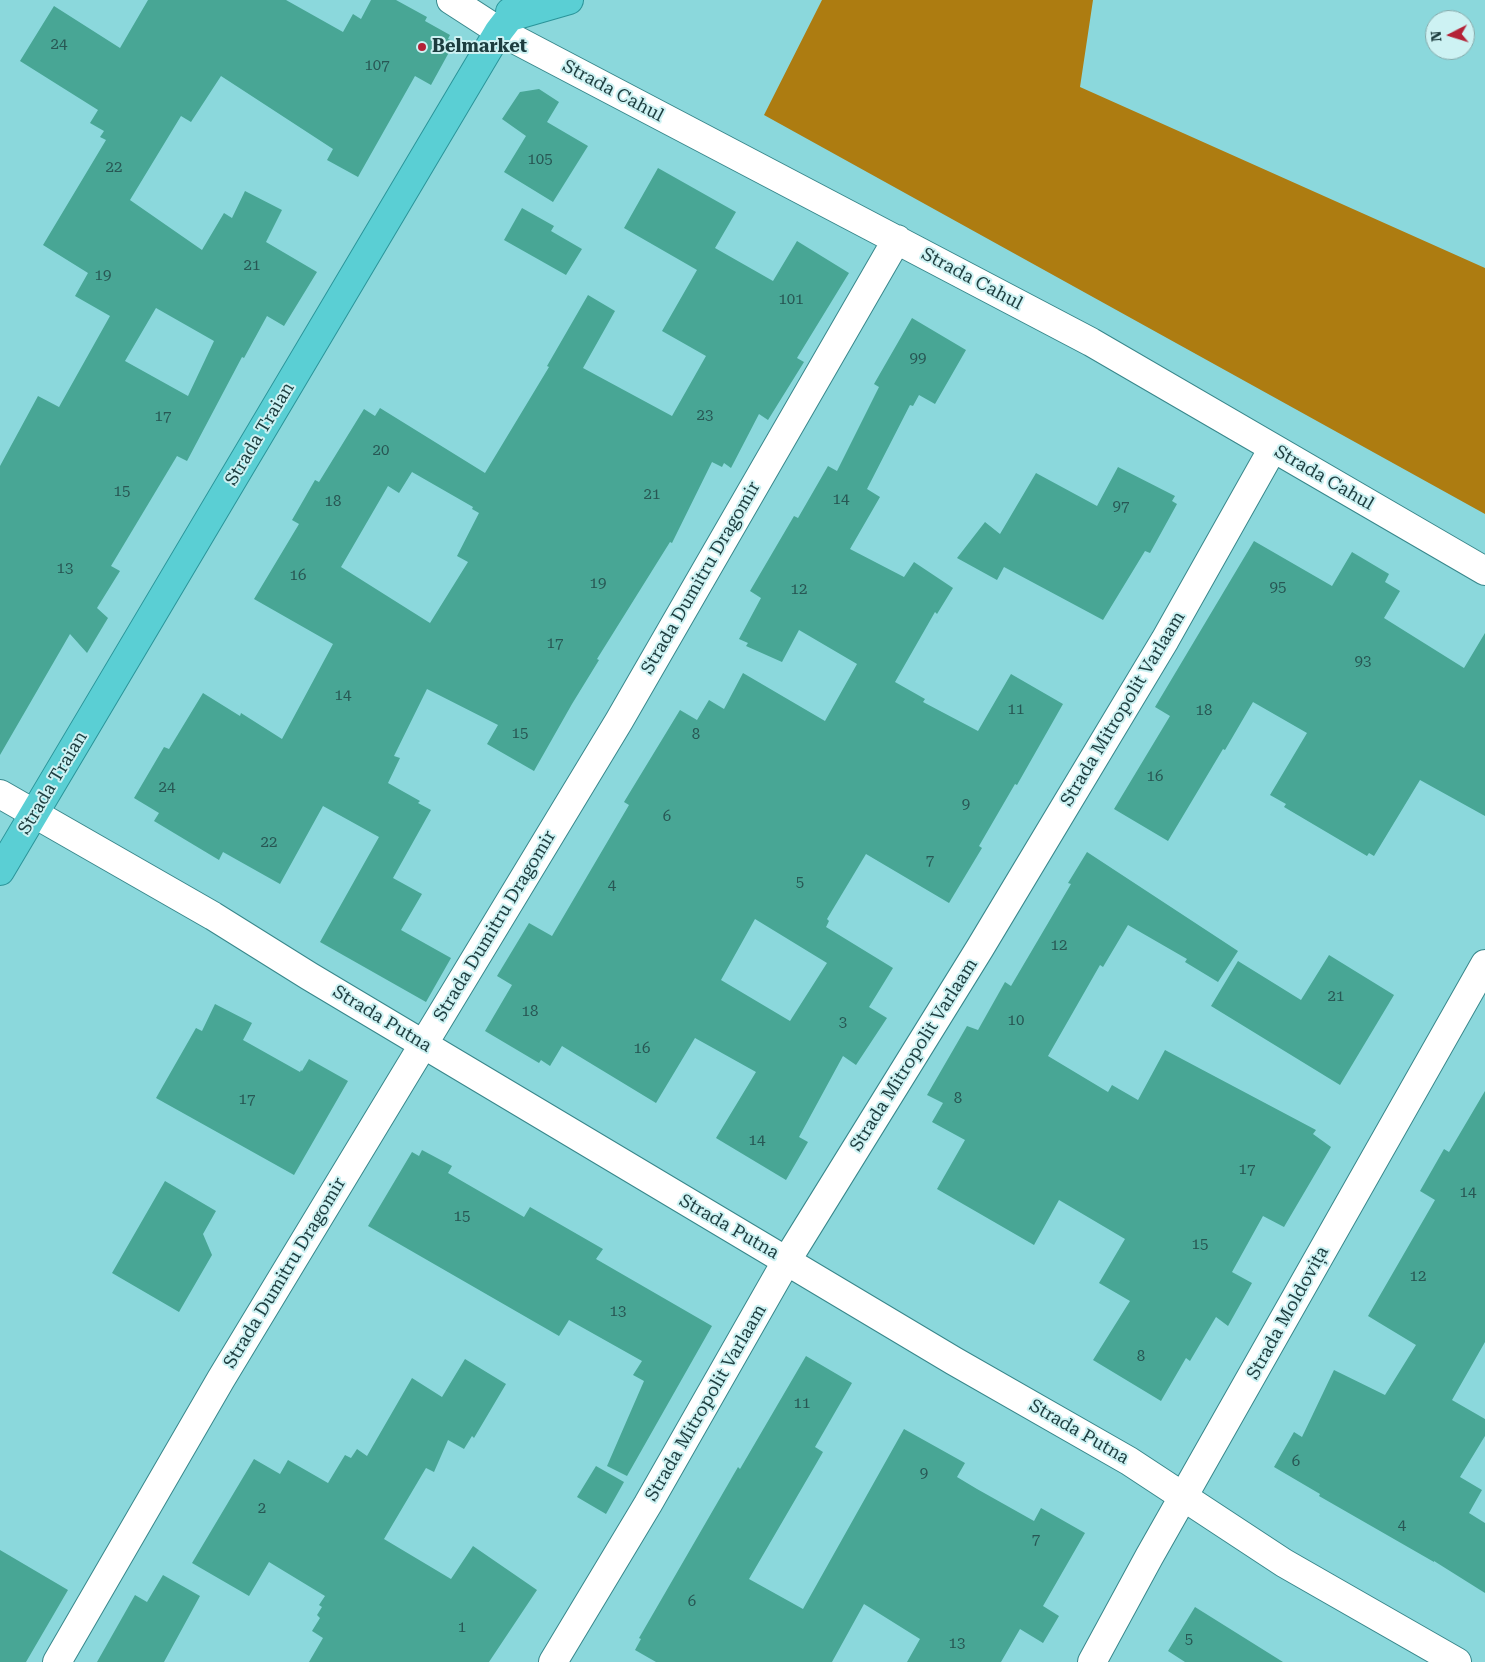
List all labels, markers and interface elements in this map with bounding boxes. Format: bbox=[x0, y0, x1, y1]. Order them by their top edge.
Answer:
north arrow bbox=[1425, 10, 1475, 60]
text: N bbox=[1428, 30, 1444, 42]
house number: 24 bbox=[51, 36, 67, 54]
place label: Belmarket bbox=[432, 36, 527, 58]
marker: Belmarket bbox=[416, 41, 428, 53]
street label: Strada Cahul bbox=[559, 55, 667, 127]
house number: 107 bbox=[364, 57, 390, 75]
house number: 105 bbox=[527, 151, 553, 169]
house number: 22 bbox=[106, 159, 122, 177]
street label: Strada Cahul bbox=[918, 243, 1026, 315]
house number: 21 bbox=[244, 257, 260, 275]
house number: 19 bbox=[95, 267, 111, 285]
house number: 101 bbox=[778, 291, 804, 309]
house number: 99 bbox=[910, 350, 926, 368]
street label: Strada Trаian bbox=[221, 378, 299, 490]
house number: 23 bbox=[697, 407, 713, 425]
house number: 17 bbox=[155, 408, 171, 426]
street label: Strada Cahul bbox=[1270, 441, 1378, 515]
house number: 20 bbox=[373, 442, 389, 460]
street label: Strada Dumitru Dragomir bbox=[637, 478, 765, 678]
house number: 15 bbox=[114, 483, 130, 501]
house number: 21 bbox=[644, 486, 660, 504]
house number: 14 bbox=[833, 491, 849, 509]
house number: 18 bbox=[325, 493, 341, 511]
house number: 97 bbox=[1113, 498, 1129, 516]
house number: 13 bbox=[57, 560, 73, 578]
house number: 16 bbox=[290, 567, 306, 585]
house number: 19 bbox=[590, 575, 606, 593]
house number: 95 bbox=[1270, 579, 1286, 597]
house number: 12 bbox=[791, 581, 807, 599]
street label: Strada Mitropolit Varlaam bbox=[1056, 608, 1190, 810]
house number: 17 bbox=[547, 635, 563, 653]
house number: 93 bbox=[1355, 653, 1371, 671]
house number: 14 bbox=[335, 687, 351, 705]
house number: 11 bbox=[1008, 701, 1024, 719]
house number: 18 bbox=[1196, 702, 1212, 720]
house number: 15 bbox=[512, 725, 528, 743]
house number: 8 bbox=[692, 726, 700, 744]
street label: Strada Trаian bbox=[14, 727, 92, 839]
house number: 16 bbox=[1147, 768, 1163, 786]
house number: 24 bbox=[159, 779, 175, 797]
house number: 9 bbox=[962, 796, 970, 814]
house number: 6 bbox=[663, 808, 671, 826]
street label: Strada Dumitru Dragomir bbox=[429, 827, 561, 1025]
house number: 22 bbox=[261, 834, 277, 852]
house number: 7 bbox=[926, 852, 934, 870]
house number: 5 bbox=[796, 874, 804, 892]
house number: 4 bbox=[608, 877, 616, 895]
house number: 12 bbox=[1051, 937, 1067, 955]
street label: Strada Mitropolit Varlaam bbox=[846, 954, 982, 1156]
street label: Strada Putna bbox=[329, 981, 435, 1057]
house number: 21 bbox=[1328, 988, 1344, 1006]
house number: 18 bbox=[522, 1003, 538, 1021]
house number: 10 bbox=[1008, 1012, 1024, 1030]
house number: 3 bbox=[839, 1014, 847, 1032]
house number: 16 bbox=[634, 1040, 650, 1058]
house number: 8 bbox=[954, 1090, 962, 1108]
house number: 17 bbox=[239, 1091, 255, 1109]
house number: 14 bbox=[749, 1132, 765, 1150]
house number: 17 bbox=[1239, 1161, 1255, 1179]
street label: Strada Dumitru Dragomir bbox=[219, 1174, 351, 1372]
house number: 14 bbox=[1460, 1184, 1476, 1202]
street label: Strada Putna bbox=[675, 1190, 783, 1264]
house number: 15 bbox=[454, 1208, 470, 1226]
house number: 15 bbox=[1192, 1236, 1208, 1254]
street label: Strada Moldovița bbox=[1242, 1243, 1334, 1383]
house number: 12 bbox=[1410, 1268, 1426, 1286]
street label: Strada Mitropolit Varlaam bbox=[641, 1301, 771, 1505]
house number: 13 bbox=[610, 1303, 626, 1321]
house number: 8 bbox=[1137, 1348, 1145, 1366]
house number: 11 bbox=[794, 1395, 810, 1413]
street label: Strada Putna bbox=[1025, 1395, 1133, 1469]
house number: 6 bbox=[1292, 1453, 1300, 1471]
house number: 9 bbox=[920, 1465, 928, 1483]
house number: 2 bbox=[258, 1500, 266, 1518]
house number: 4 bbox=[1398, 1517, 1406, 1535]
house number: 7 bbox=[1032, 1531, 1040, 1549]
house number: 6 bbox=[688, 1593, 696, 1611]
house number: 1 bbox=[458, 1619, 466, 1637]
house number: 5 bbox=[1185, 1631, 1193, 1649]
house number: 13 bbox=[949, 1635, 965, 1653]

